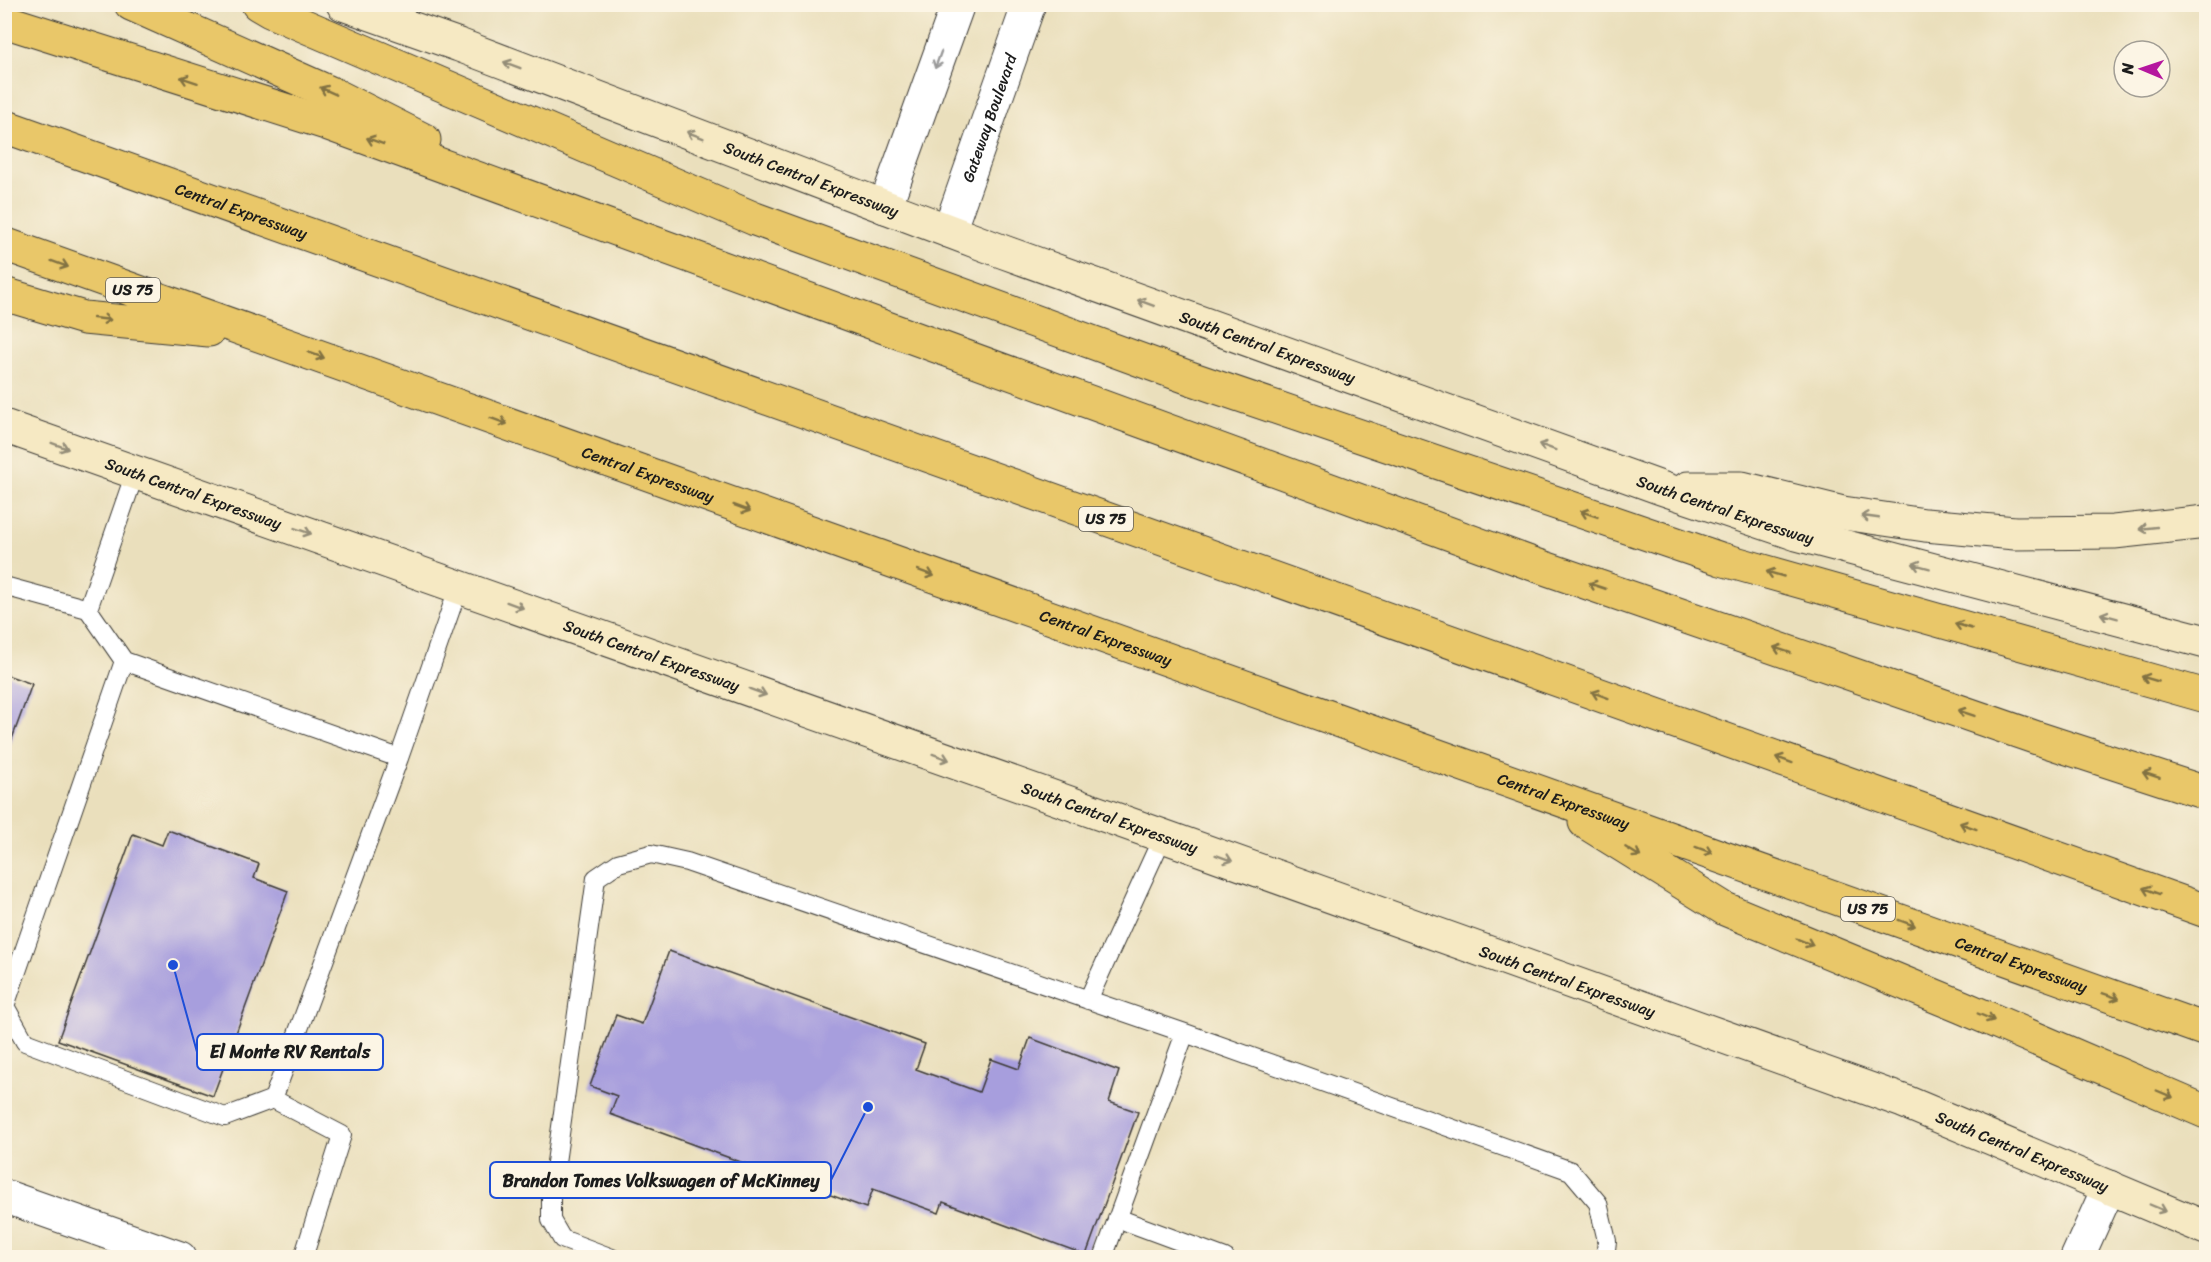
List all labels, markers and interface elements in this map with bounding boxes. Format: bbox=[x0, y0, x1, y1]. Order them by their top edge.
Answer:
north arrow bbox=[2112, 39, 2172, 99]
street label: Gateway Boulevard bbox=[953, 48, 1026, 186]
one-way arrow bbox=[931, 50, 942, 68]
one-way arrow bbox=[504, 59, 522, 70]
text: N bbox=[2113, 62, 2142, 76]
one-way arrow bbox=[180, 74, 199, 85]
one-way arrow bbox=[319, 85, 337, 97]
one-way arrow bbox=[686, 128, 704, 139]
street label: South Central Expressway bbox=[719, 133, 904, 226]
one-way arrow bbox=[366, 135, 384, 146]
street label: Central Expressway bbox=[171, 174, 312, 248]
one-way arrow bbox=[50, 259, 68, 270]
road number: US 75 bbox=[106, 278, 160, 302]
one-way arrow bbox=[1137, 297, 1156, 308]
street label: South Central Expressway bbox=[1175, 302, 1360, 392]
one-way arrow bbox=[91, 314, 111, 325]
one-way arrow bbox=[306, 351, 325, 362]
one-way arrow bbox=[489, 416, 508, 427]
street label: Central Expressway bbox=[578, 437, 719, 512]
one-way arrow bbox=[1538, 440, 1557, 451]
one-way arrow bbox=[50, 441, 68, 452]
street label: South Central Expressway bbox=[101, 449, 286, 538]
street label: South Central Expressway bbox=[1632, 466, 1818, 553]
one-way arrow bbox=[732, 503, 751, 514]
road number: US 75 bbox=[1079, 507, 1133, 531]
one-way arrow bbox=[1580, 507, 1599, 518]
one-way arrow bbox=[1861, 512, 1881, 523]
one-way arrow bbox=[2139, 523, 2159, 534]
one-way arrow bbox=[293, 527, 312, 538]
one-way arrow bbox=[1912, 560, 1931, 572]
one-way arrow bbox=[1766, 568, 1785, 579]
one-way arrow bbox=[916, 569, 935, 580]
one-way arrow bbox=[1588, 580, 1607, 591]
one-way arrow bbox=[505, 601, 523, 612]
street label: Central Expressway bbox=[1035, 601, 1177, 675]
one-way arrow bbox=[2100, 610, 2119, 622]
street label: South Central Expressway bbox=[559, 611, 744, 700]
one-way arrow bbox=[1954, 620, 1973, 631]
one-way arrow bbox=[1773, 643, 1791, 654]
one-way arrow bbox=[2141, 673, 2160, 684]
one-way arrow bbox=[748, 687, 767, 698]
one-way arrow bbox=[1591, 688, 1610, 699]
one-way arrow bbox=[1957, 707, 1976, 718]
one-way arrow bbox=[932, 753, 950, 764]
one-way arrow bbox=[1775, 754, 1794, 765]
street label: Central Expressway bbox=[1493, 764, 1634, 838]
one-way arrow bbox=[2142, 769, 2161, 780]
street label: South Central Expressway bbox=[1017, 773, 1203, 863]
one-way arrow bbox=[1959, 819, 1978, 830]
one-way arrow bbox=[1694, 846, 1713, 857]
one-way arrow bbox=[1624, 847, 1641, 859]
one-way arrow bbox=[1214, 853, 1233, 864]
one-way arrow bbox=[2143, 885, 2161, 896]
road number: US 75 bbox=[1841, 897, 1895, 921]
one-way arrow bbox=[1897, 919, 1916, 930]
street label: Central Expressway bbox=[1951, 928, 2092, 1002]
street label: South Central Expressway bbox=[1475, 936, 1660, 1026]
one-way arrow bbox=[1796, 938, 1814, 949]
one-way arrow bbox=[2101, 991, 2119, 1002]
one-way arrow bbox=[1976, 1012, 1994, 1023]
callout: El Monte RV Rentals bbox=[197, 1034, 383, 1070]
text: El Monte RV Rentals bbox=[210, 1036, 371, 1068]
one-way arrow bbox=[2155, 1089, 2173, 1100]
street label: South Central Expressway bbox=[1931, 1102, 2114, 1201]
callout: Brandon Tomes Volkswagen of McKinney bbox=[490, 1162, 831, 1198]
text: Brandon Tomes Volkswagen of McKinney bbox=[502, 1165, 820, 1197]
one-way arrow bbox=[2148, 1202, 2166, 1214]

